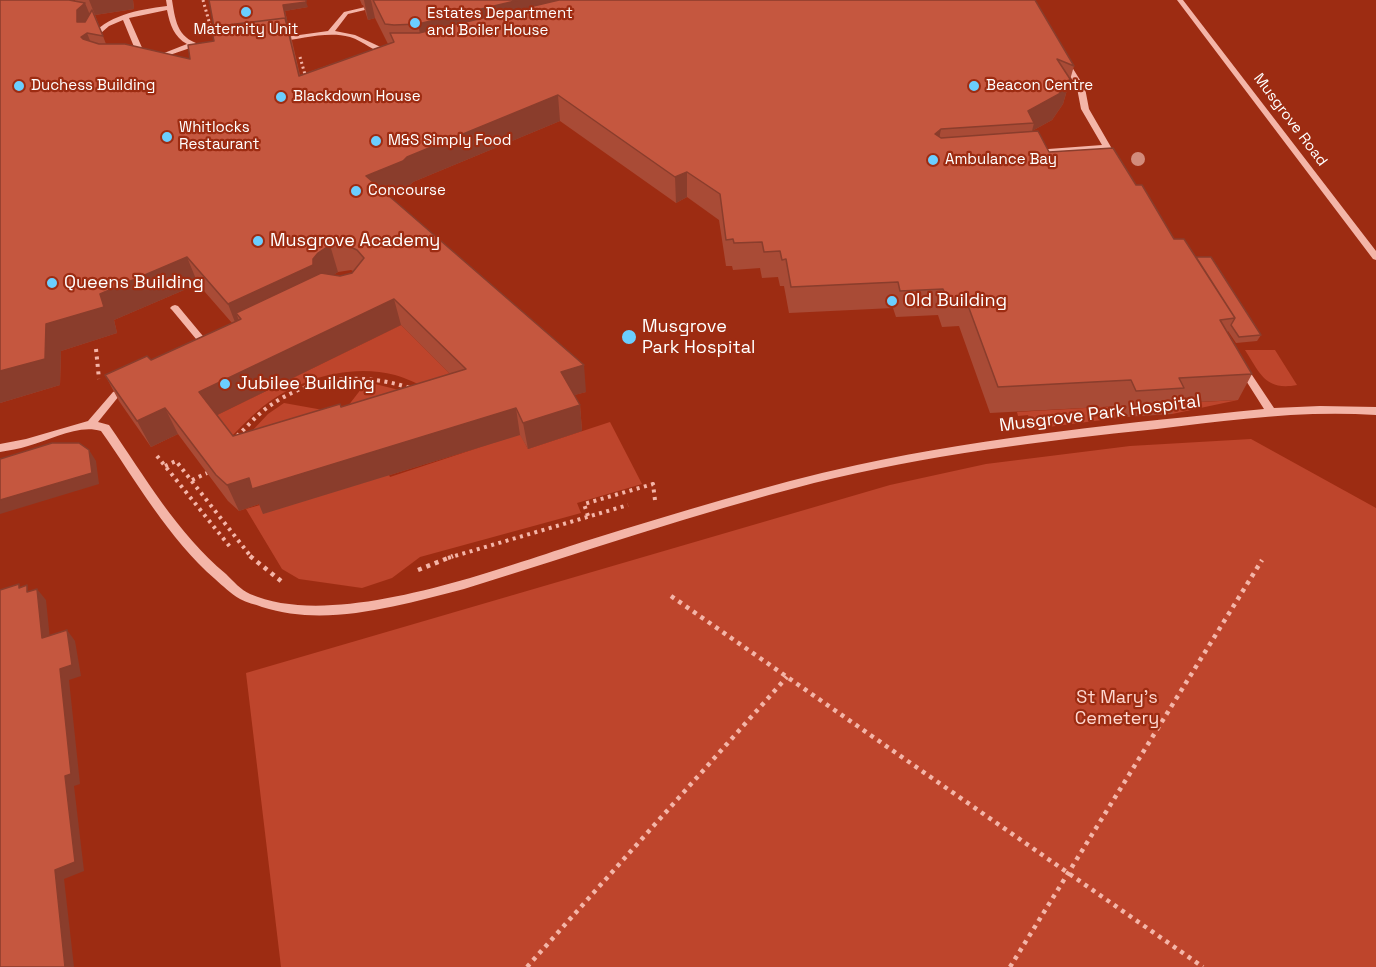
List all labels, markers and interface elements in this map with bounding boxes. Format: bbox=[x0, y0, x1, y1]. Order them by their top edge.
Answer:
marker: Maternity Unit bbox=[239, 5, 253, 19]
place label: Estates Department and Boiler House bbox=[427, 5, 573, 40]
marker: Estates Department and Boiler House bbox=[408, 16, 422, 30]
place label: Maternity Unit bbox=[194, 21, 298, 39]
street label: Musgrove Road bbox=[1249, 70, 1331, 170]
place label: Duchess Building bbox=[31, 77, 155, 95]
place label: Beacon Centre bbox=[986, 77, 1093, 95]
marker: Duchess Building bbox=[12, 79, 26, 93]
marker: Beacon Centre bbox=[967, 79, 981, 93]
place label: Blackdown House bbox=[293, 88, 421, 106]
marker: Blackdown House bbox=[274, 90, 288, 104]
place label: Whitlocks Restaurant bbox=[179, 119, 259, 154]
marker: Whitlocks Restaurant bbox=[160, 130, 174, 144]
place label: M&S Simply Food bbox=[388, 132, 511, 150]
marker: M&S Simply Food bbox=[369, 134, 383, 148]
place label: Ambulance Bay bbox=[945, 151, 1057, 169]
marker: Ambulance Bay bbox=[926, 153, 940, 167]
place label: Concourse bbox=[368, 182, 446, 200]
marker: Concourse bbox=[349, 184, 363, 198]
place label: Musgrove Academy bbox=[270, 230, 440, 252]
marker: Musgrove Academy bbox=[251, 234, 265, 248]
place label: Queens Building bbox=[64, 272, 204, 294]
marker: Queens Building bbox=[45, 276, 59, 290]
place label: Old Building bbox=[904, 290, 1007, 312]
marker: Old Building bbox=[885, 294, 899, 308]
place label: Musgrove Park Hospital bbox=[642, 316, 755, 358]
marker: Musgrove Park Hospital bbox=[620, 328, 638, 346]
place label: Jubilee Building bbox=[237, 373, 375, 395]
marker: Jubilee Building bbox=[218, 377, 232, 391]
street label: Musgrove Park Hospital bbox=[998, 391, 1202, 437]
park label: St Mary's Cemetery bbox=[1075, 687, 1159, 730]

